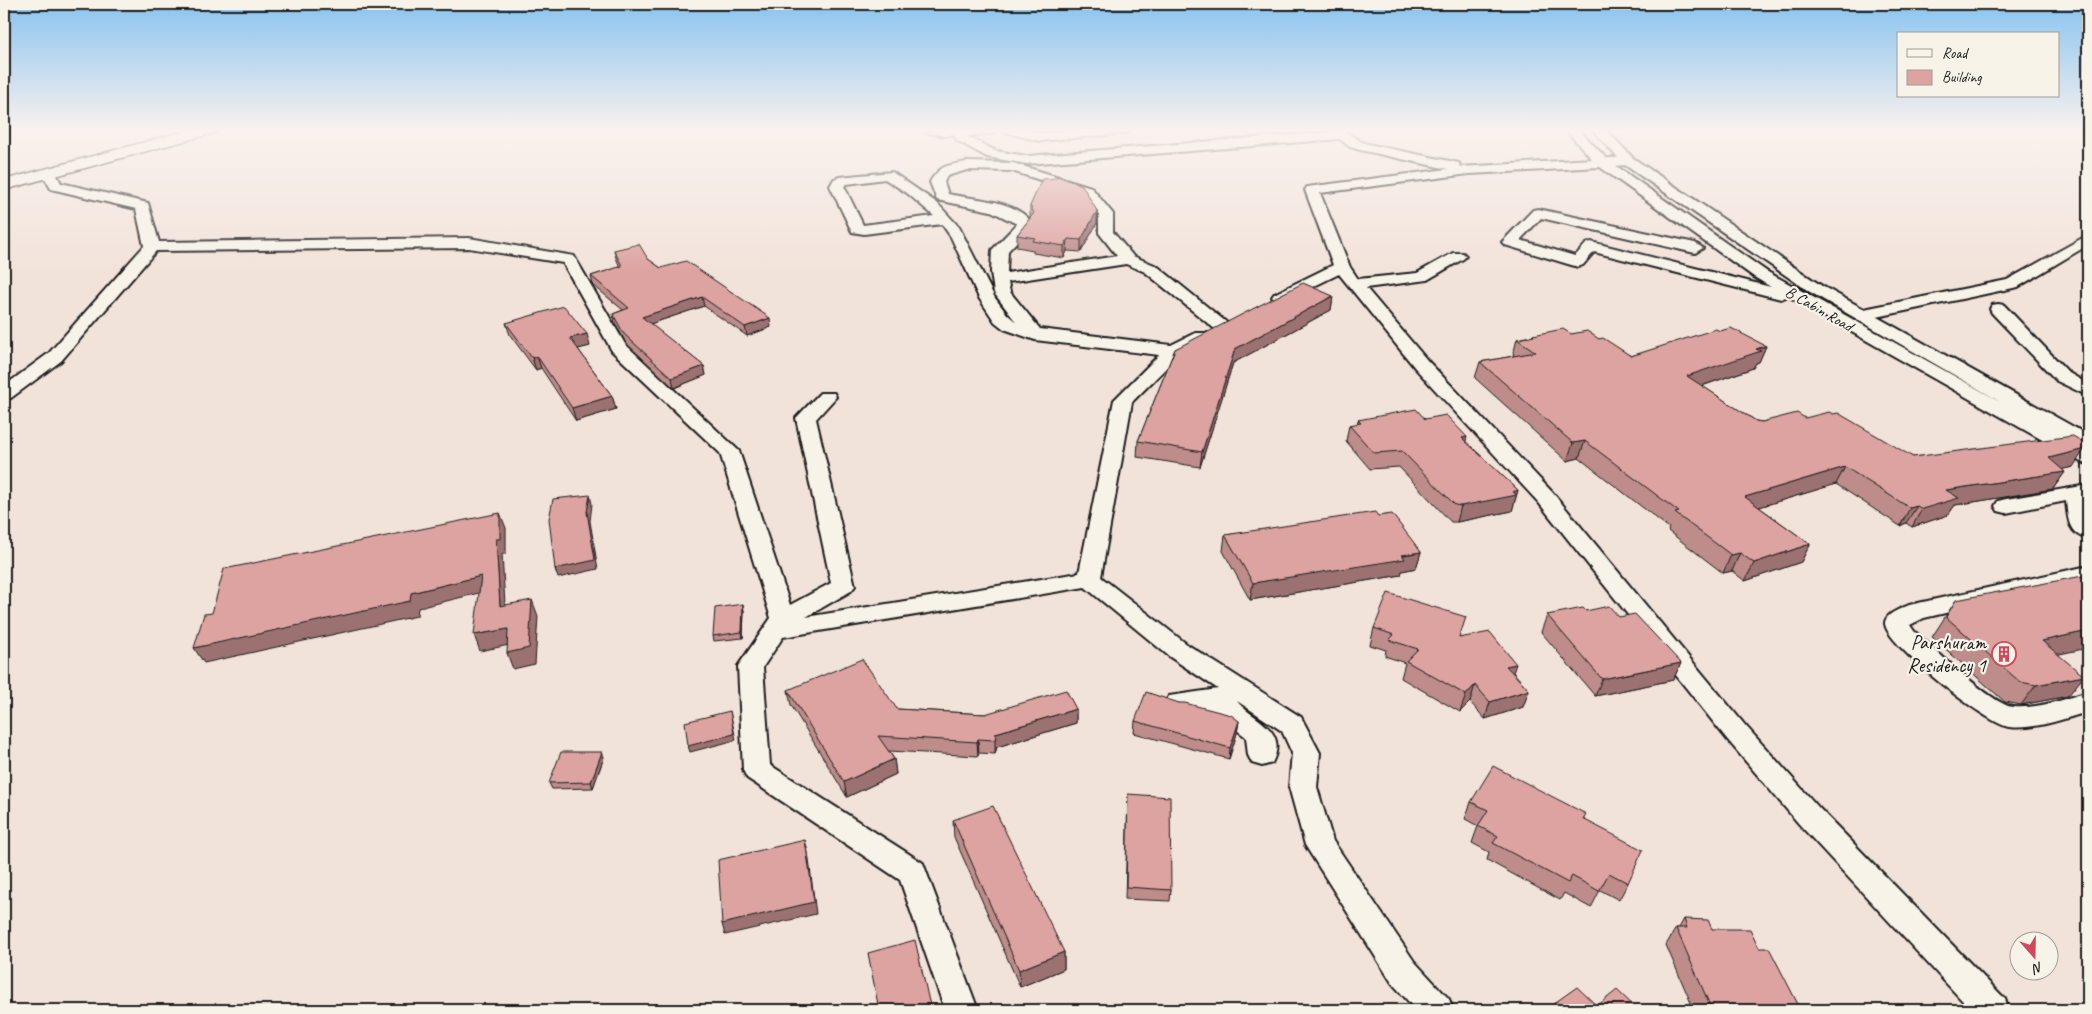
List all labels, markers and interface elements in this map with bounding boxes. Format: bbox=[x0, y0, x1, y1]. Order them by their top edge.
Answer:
legend bbox=[1897, 32, 2060, 98]
text: Road bbox=[1942, 44, 1969, 63]
text: Building bbox=[1942, 68, 1982, 87]
street label: B Cabin Road bbox=[1782, 282, 1859, 338]
place label: Parshuram Residency 1 bbox=[1907, 630, 1988, 678]
building icon: Parshuram Residency 1 bbox=[1991, 641, 2017, 667]
north arrow bbox=[2010, 932, 2060, 982]
text: N bbox=[2029, 958, 2045, 978]

